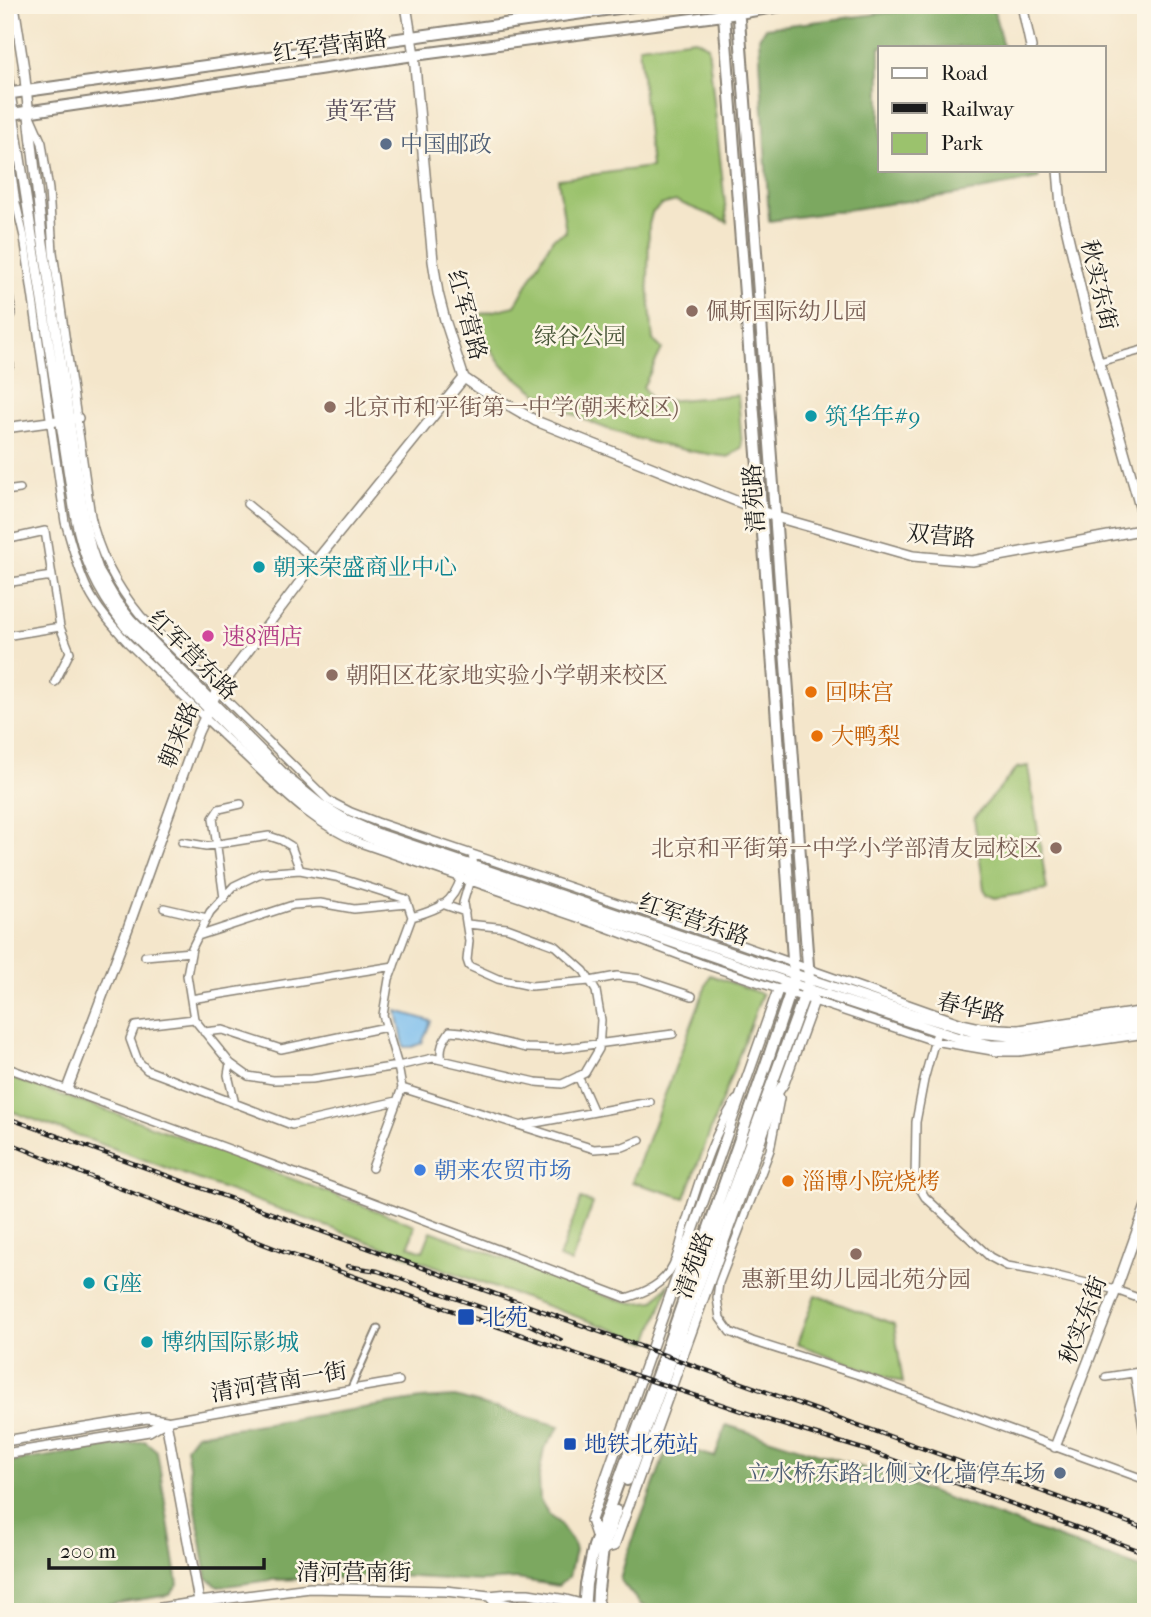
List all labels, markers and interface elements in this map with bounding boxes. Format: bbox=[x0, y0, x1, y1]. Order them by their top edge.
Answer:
street label: 红军营南路 bbox=[271, 25, 389, 67]
legend bbox=[878, 46, 1106, 172]
text: Road bbox=[941, 61, 988, 85]
district label: 黄军营 bbox=[325, 97, 397, 125]
text: Railway bbox=[941, 97, 1015, 121]
place label: 中国邮政 bbox=[400, 131, 492, 158]
text: Park bbox=[941, 131, 983, 155]
marker: 中国邮政 bbox=[378, 136, 394, 152]
street label: 秋实东街 bbox=[1075, 237, 1123, 333]
street label: 红军营路 bbox=[442, 267, 492, 363]
place label: 佩斯国际幼儿园 bbox=[706, 298, 867, 325]
marker: 佩斯国际幼儿园 bbox=[684, 303, 700, 319]
park label: 绿谷公园 bbox=[534, 323, 626, 350]
place label: 北京市和平街第一中学(朝来校区) bbox=[344, 394, 679, 421]
marker: 北京市和平街第一中学(朝来校区) bbox=[322, 399, 338, 415]
place label: 筑华年#9 bbox=[825, 403, 921, 430]
marker: 筑华年#9 bbox=[803, 408, 819, 424]
street label: 清苑路 bbox=[738, 463, 770, 533]
street label: 双营路 bbox=[905, 520, 977, 552]
place label: 朝来荣盛商业中心 bbox=[273, 554, 457, 581]
marker: 朝来荣盛商业中心 bbox=[251, 559, 267, 575]
street label: 红军营东路 bbox=[143, 605, 243, 705]
place label: 速8酒店 bbox=[222, 623, 303, 650]
marker: 速8酒店 bbox=[200, 628, 216, 644]
place label: 朝阳区花家地实验小学朝来校区 bbox=[346, 662, 668, 689]
marker: 朝阳区花家地实验小学朝来校区 bbox=[324, 667, 340, 683]
place label: 回味宫 bbox=[825, 679, 894, 706]
marker: 回味宫 bbox=[803, 684, 819, 700]
street label: 朝来路 bbox=[154, 698, 204, 772]
place label: 大鸭梨 bbox=[831, 723, 900, 750]
marker: 大鸭梨 bbox=[809, 728, 825, 744]
place label: 北京和平街第一中学小学部清友园校区 bbox=[651, 835, 1042, 862]
marker: 北京和平街第一中学小学部清友园校区 bbox=[1048, 840, 1064, 856]
street label: 红军营东路 bbox=[635, 889, 753, 951]
street label: 春华路 bbox=[934, 988, 1008, 1028]
place label: 朝来农贸市场 bbox=[434, 1157, 572, 1184]
marker: 朝来农贸市场 bbox=[412, 1162, 428, 1178]
place label: 淄博小院烧烤 bbox=[802, 1168, 940, 1195]
marker: 淄博小院烧烤 bbox=[780, 1173, 796, 1189]
street label: 清苑路 bbox=[670, 1228, 718, 1302]
marker: 惠新里幼儿园北苑分园 bbox=[848, 1246, 864, 1262]
place label: 惠新里幼儿园北苑分园 bbox=[741, 1266, 971, 1293]
place label: G座 bbox=[103, 1270, 142, 1297]
street label: 秋实东街 bbox=[1054, 1272, 1112, 1368]
marker: G座 bbox=[81, 1275, 97, 1291]
place label: 北苑 bbox=[482, 1304, 528, 1331]
marker: 北苑 bbox=[456, 1307, 476, 1327]
place label: 博纳国际影城 bbox=[161, 1329, 299, 1356]
marker: 博纳国际影城 bbox=[139, 1334, 155, 1350]
street label: 清河营南一街 bbox=[209, 1357, 349, 1407]
place label: 地铁北苑站 bbox=[584, 1431, 699, 1458]
marker: 地铁北苑站 bbox=[562, 1436, 578, 1452]
place label: 立水桥东路北侧文化墙停车场 bbox=[747, 1460, 1046, 1487]
marker: 立水桥东路北侧文化墙停车场 bbox=[1052, 1465, 1068, 1481]
scale bar bbox=[49, 1526, 264, 1570]
text: 200 m bbox=[60, 1539, 116, 1563]
street label: 清河营南街 bbox=[297, 1559, 412, 1586]

